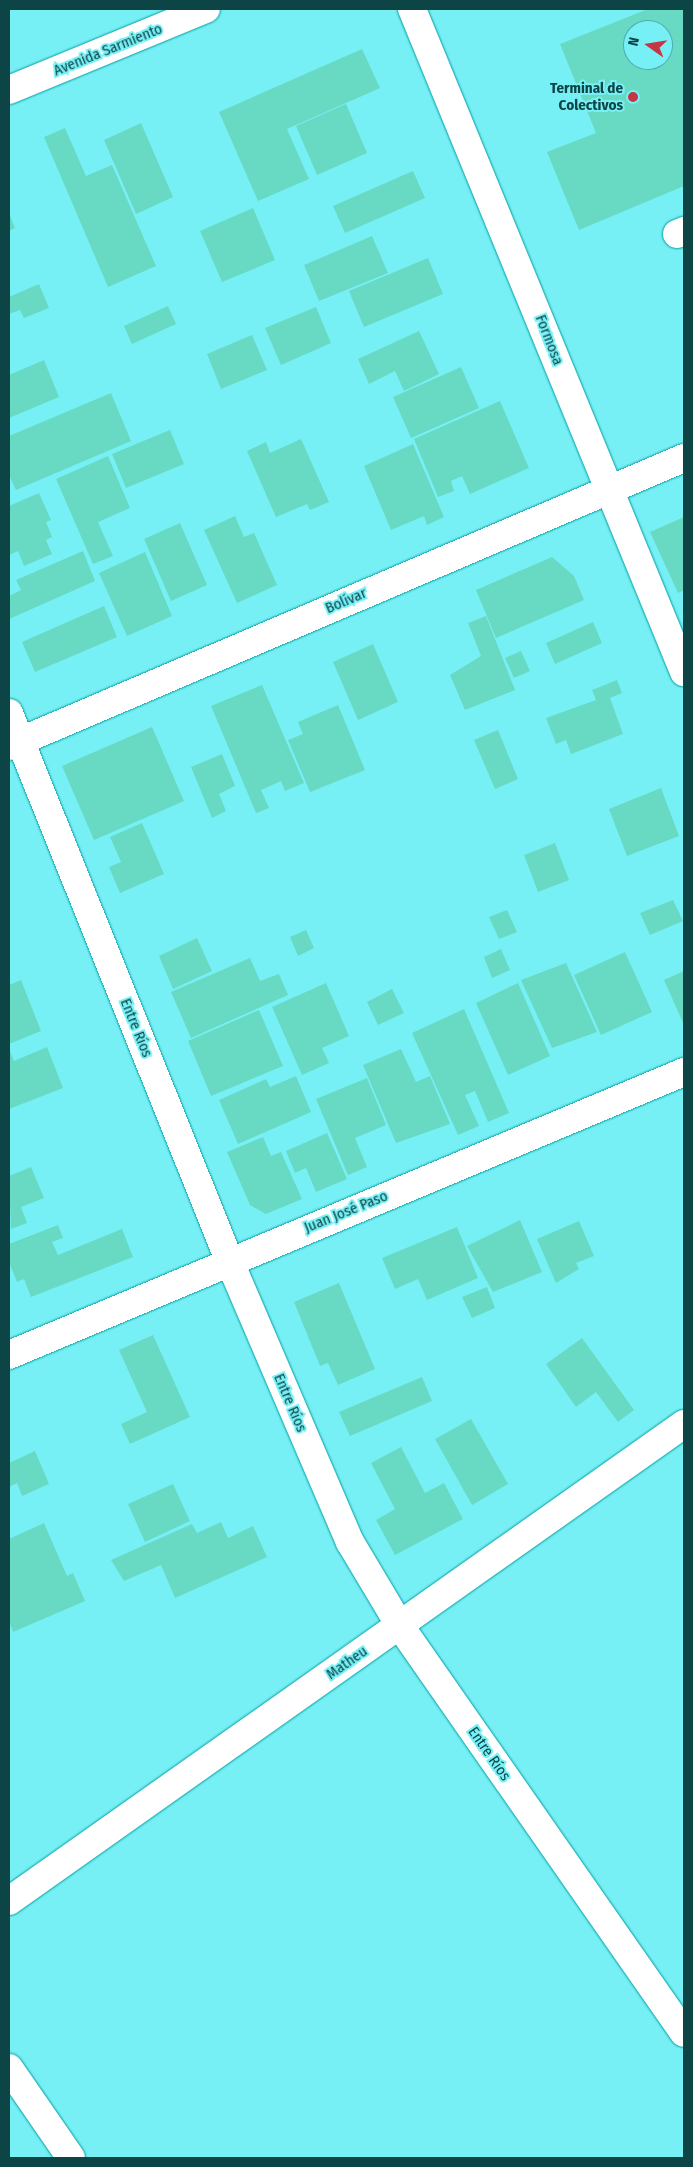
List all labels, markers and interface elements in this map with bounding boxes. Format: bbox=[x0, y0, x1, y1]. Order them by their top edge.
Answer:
street label: Avenida Sarmiento bbox=[51, 20, 165, 80]
north arrow bbox=[623, 20, 673, 70]
text: N bbox=[625, 36, 643, 48]
place label: Terminal de Colectivos bbox=[550, 79, 623, 114]
marker: Terminal de Colectivos bbox=[627, 91, 639, 103]
street label: Formosa bbox=[531, 312, 567, 368]
street label: Bolívar bbox=[323, 584, 369, 618]
street label: Entre Ríos bbox=[116, 996, 156, 1060]
street label: Juan José Paso bbox=[302, 1187, 390, 1237]
street label: Entre Ríos bbox=[270, 1371, 310, 1435]
street label: Matheu bbox=[323, 1642, 371, 1684]
street label: Entre Ríos bbox=[464, 1724, 514, 1784]

